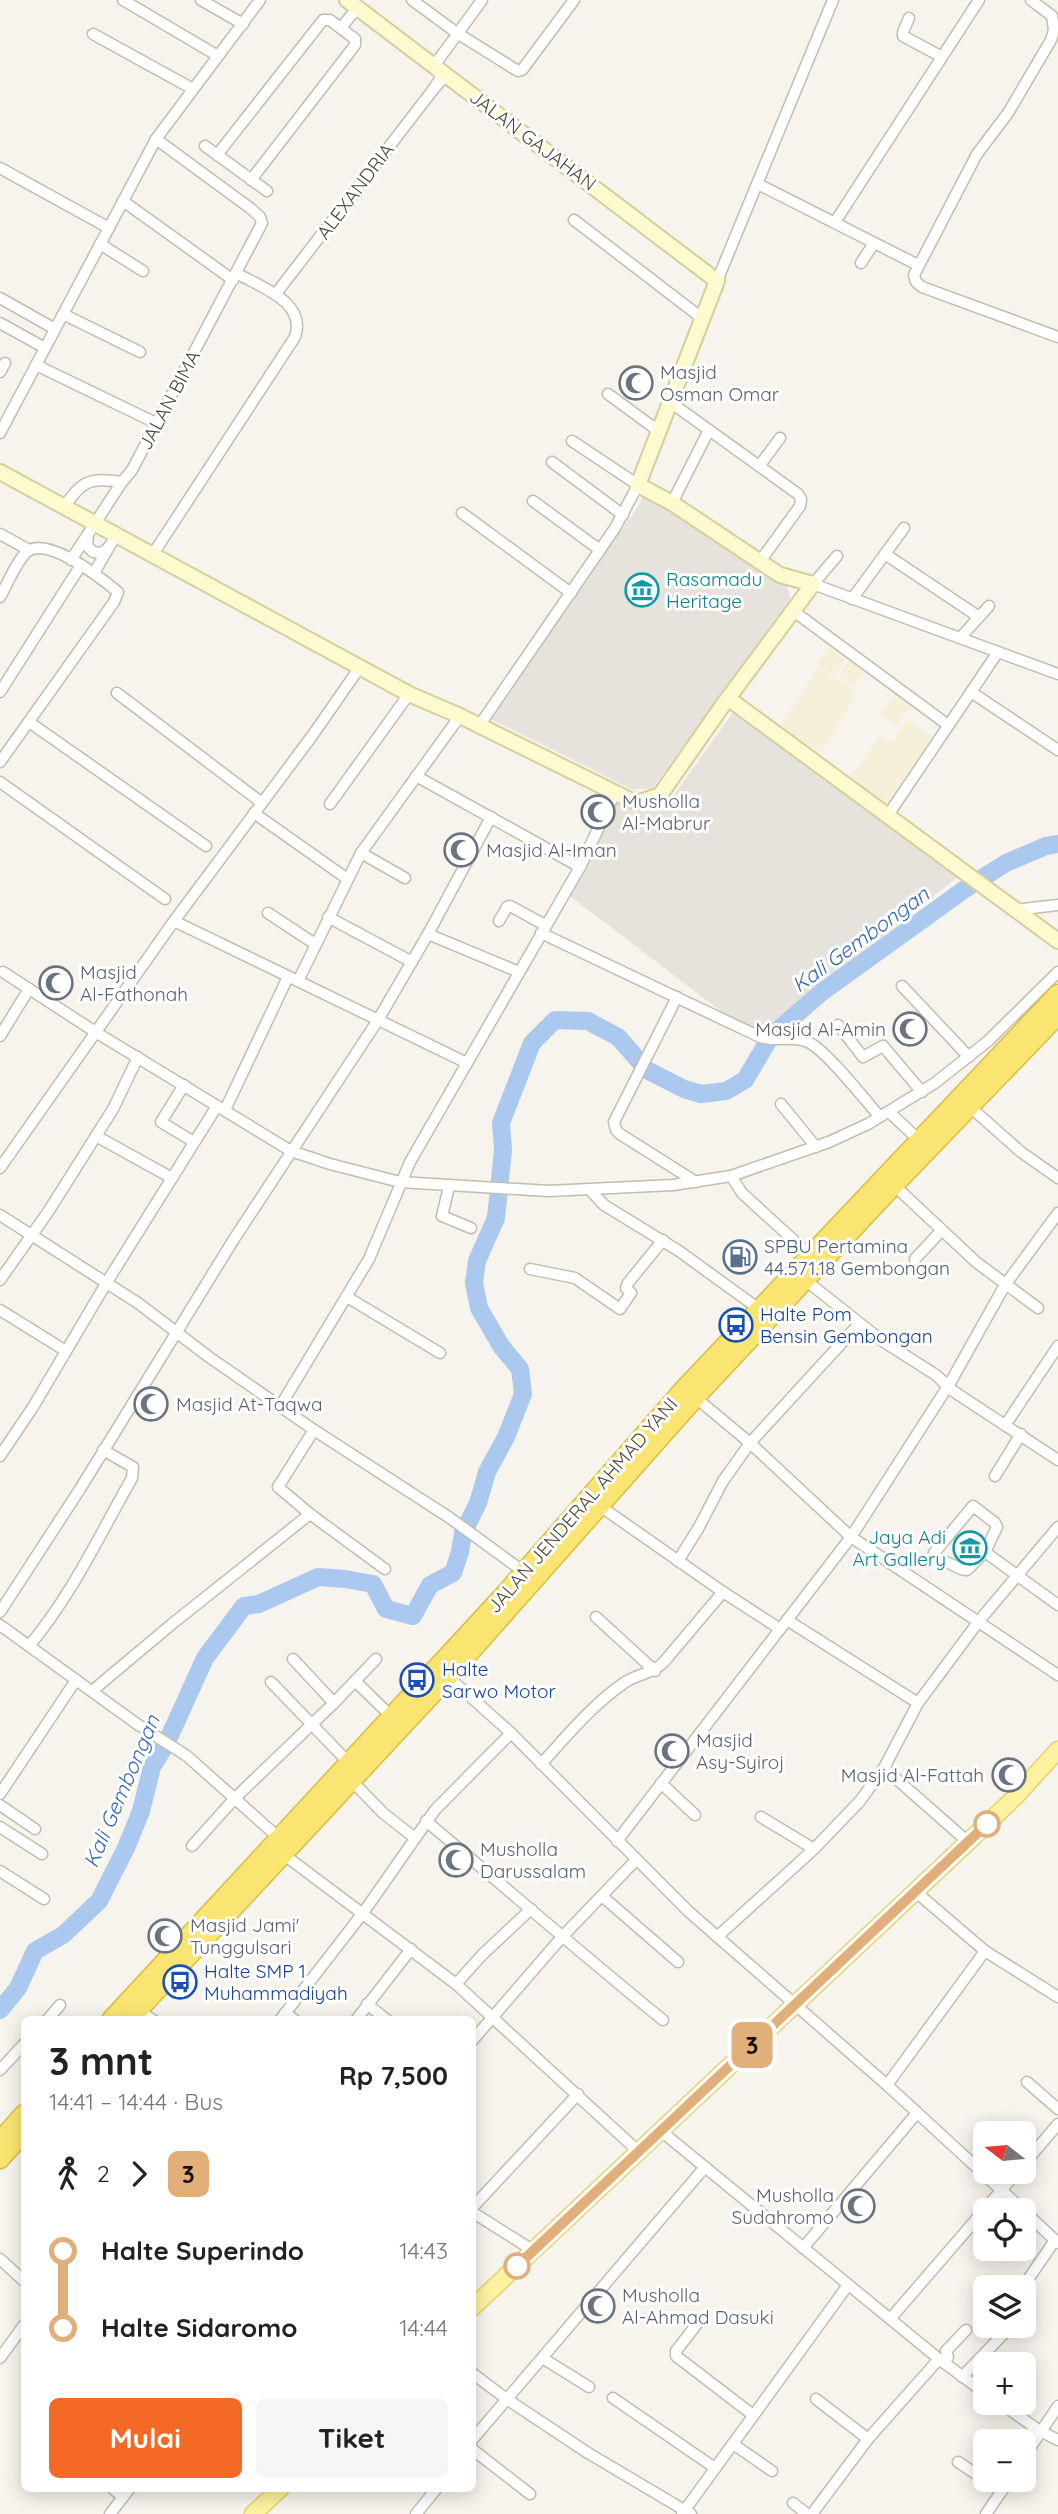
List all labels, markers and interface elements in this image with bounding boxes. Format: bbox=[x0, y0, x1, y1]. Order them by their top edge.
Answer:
street label: JALAN GAJAHAN bbox=[465, 85, 601, 195]
street label: ALEXANDRIA bbox=[311, 138, 399, 244]
street label: JALAN BIMA bbox=[133, 346, 205, 454]
place label: Masjid Osman Omar bbox=[660, 360, 780, 406]
mosque icon: Masjid Osman Omar bbox=[617, 364, 655, 402]
place label: Rasamadu Heritage bbox=[666, 567, 762, 613]
museum icon: Rasamadu Heritage bbox=[623, 571, 661, 609]
place label: Musholla Al-Mabrur bbox=[622, 789, 711, 835]
mosque icon: Musholla Al-Mabrur bbox=[579, 793, 617, 831]
mosque icon: Masjid Al-Iman bbox=[442, 831, 480, 869]
place label: Masjid Al-Iman bbox=[486, 838, 617, 862]
water label: Kali Gembongan bbox=[786, 880, 934, 997]
place label: Masjid Al-Fathonah bbox=[80, 960, 188, 1006]
mosque icon: Masjid Al-Fathonah bbox=[37, 964, 75, 1002]
mosque icon: Masjid Al-Amin bbox=[891, 1010, 929, 1048]
place label: Masjid Al-Amin bbox=[755, 1017, 886, 1041]
place label: SPBU Pertamina 44.571.18 Gembongan bbox=[764, 1234, 950, 1280]
fuel station icon: SPBU Pertamina 44.571.18 Gembongan bbox=[721, 1238, 759, 1276]
place label: Halte Pom Bensin Gembongan bbox=[760, 1302, 933, 1348]
bus stop icon: Halte Pom Bensin Gembongan bbox=[717, 1306, 755, 1344]
mosque icon: Masjid At-Taqwa bbox=[132, 1385, 170, 1423]
place label: Masjid At-Taqwa bbox=[176, 1392, 323, 1416]
street label: JALAN JENDERAL AHMAD YANI bbox=[482, 1392, 682, 1618]
place label: Jaya Adi Art Gallery bbox=[852, 1525, 946, 1571]
museum icon: Jaya Adi Art Gallery bbox=[951, 1529, 989, 1567]
place label: Halte Sarwo Motor bbox=[442, 1657, 556, 1703]
bus stop icon: Halte Sarwo Motor bbox=[398, 1661, 436, 1699]
water label: Kali Gembongan bbox=[77, 1710, 165, 1871]
place label: Masjid Asy-Syiroj bbox=[696, 1728, 784, 1774]
mosque icon: Masjid Asy-Syiroj bbox=[653, 1732, 691, 1770]
mosque icon: Masjid Al-Fattah bbox=[990, 1756, 1028, 1794]
place label: Masjid Al-Fattah bbox=[841, 1763, 984, 1787]
unlabelled marker bbox=[974, 1811, 1000, 1837]
place label: Musholla Darussalam bbox=[480, 1837, 586, 1883]
mosque icon: Musholla Darussalam bbox=[437, 1841, 475, 1879]
place label: Masjid Jami' Tunggulsari bbox=[190, 1913, 299, 1959]
mosque icon: Masjid Jami' Tunggulsari bbox=[146, 1917, 184, 1955]
place label: Halte SMP 1 Muhammadiyah bbox=[204, 1959, 348, 2005]
bus stop icon: Halte SMP 1 Muhammadiyah bbox=[161, 1963, 199, 2001]
line badge: 3 bbox=[729, 2022, 775, 2068]
text: 3 bbox=[746, 2030, 758, 2060]
text: 3 mnt bbox=[49, 2037, 153, 2085]
text: Rp 7,500 bbox=[339, 2059, 448, 2092]
text: 14:41 – 14:44 · Bus bbox=[49, 2087, 223, 2116]
north arrow bbox=[973, 2121, 1036, 2184]
map controls bbox=[973, 2121, 1036, 2492]
icon: walk bbox=[49, 2155, 87, 2193]
icon: forward bbox=[120, 2155, 158, 2193]
text: 2 bbox=[97, 2159, 110, 2188]
text: 3 bbox=[182, 2159, 195, 2189]
place label: Musholla Sudahromo bbox=[732, 2183, 834, 2229]
mosque icon: Musholla Sudahromo bbox=[839, 2187, 877, 2225]
button: locate bbox=[973, 2198, 1036, 2261]
text: Halte Superindo bbox=[101, 2234, 304, 2267]
text: 14:43 bbox=[399, 2236, 448, 2265]
unlabelled marker bbox=[504, 2253, 530, 2279]
button: layers bbox=[973, 2275, 1036, 2338]
place label: Musholla Al-Ahmad Dasuki bbox=[622, 2283, 774, 2329]
mosque icon: Musholla Al-Ahmad Dasuki bbox=[579, 2287, 617, 2325]
text: Halte Sidaromo bbox=[101, 2311, 298, 2344]
text: 14:44 bbox=[399, 2313, 448, 2342]
button: + bbox=[973, 2352, 1036, 2415]
button: Mulai bbox=[49, 2398, 242, 2478]
button: Tiket bbox=[256, 2398, 448, 2478]
button: − bbox=[973, 2429, 1036, 2492]

